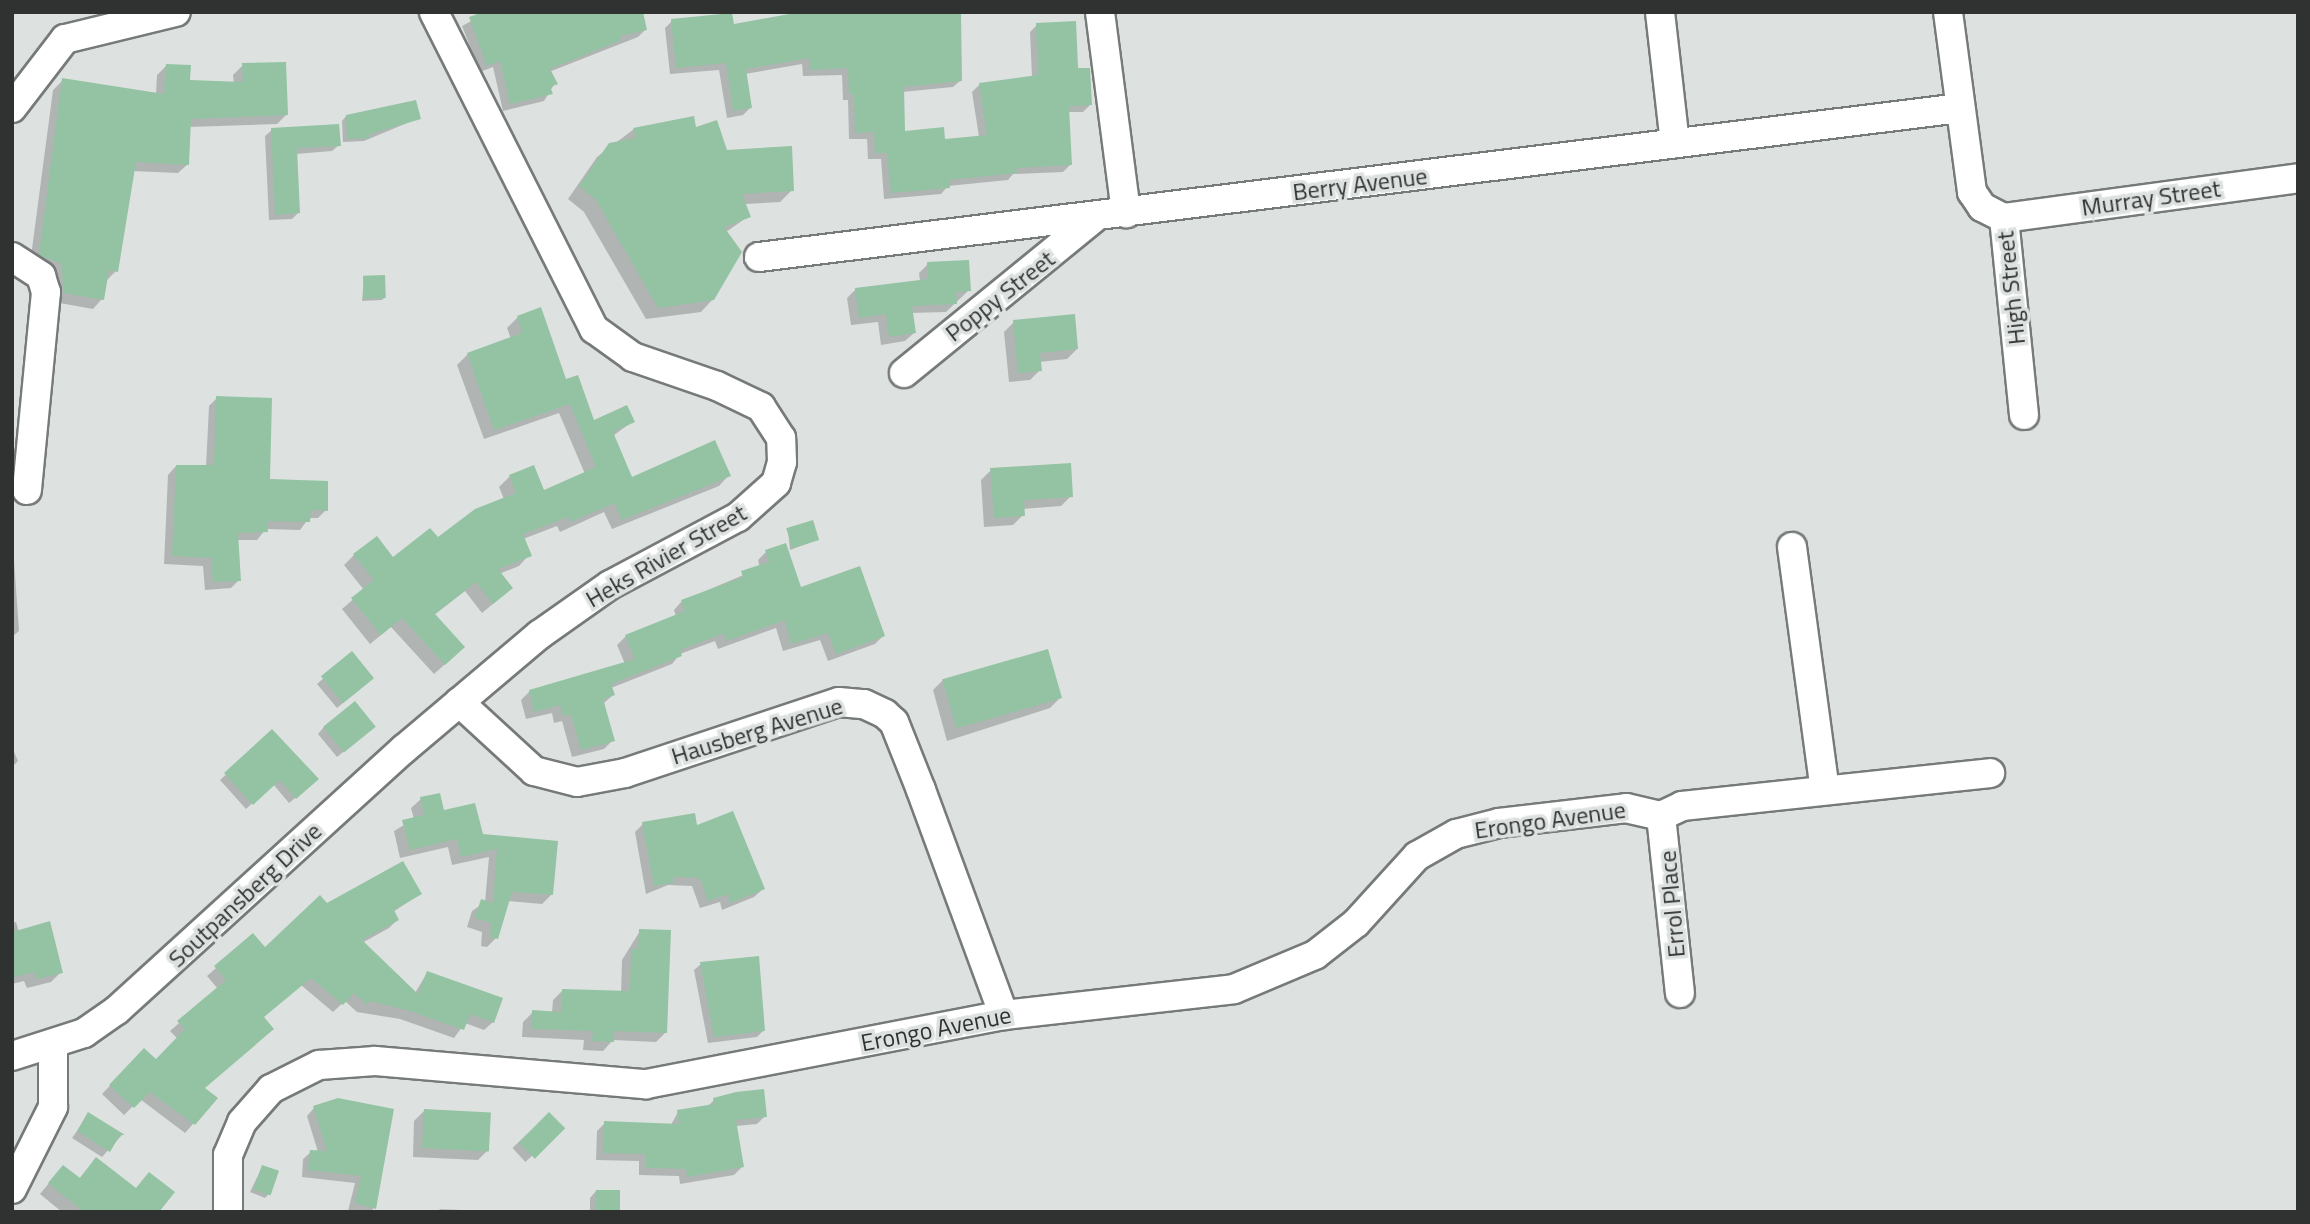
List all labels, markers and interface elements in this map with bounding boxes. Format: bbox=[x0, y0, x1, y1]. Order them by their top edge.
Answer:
street label: Berry Avenue bbox=[1291, 161, 1429, 207]
street label: Murray Street bbox=[2080, 174, 2222, 222]
street label: High Street bbox=[1991, 230, 2031, 346]
street label: Poppy Street bbox=[940, 244, 1060, 348]
street label: Heks Rivier Street bbox=[581, 498, 751, 614]
street label: Hausberg Avenue bbox=[668, 691, 846, 771]
street label: Erongo Avenue bbox=[1473, 795, 1627, 845]
street label: Soutpansberg Drive bbox=[163, 817, 327, 973]
street label: Errol Place bbox=[1653, 849, 1691, 959]
street label: Erongo Avenue bbox=[859, 1000, 1013, 1058]

